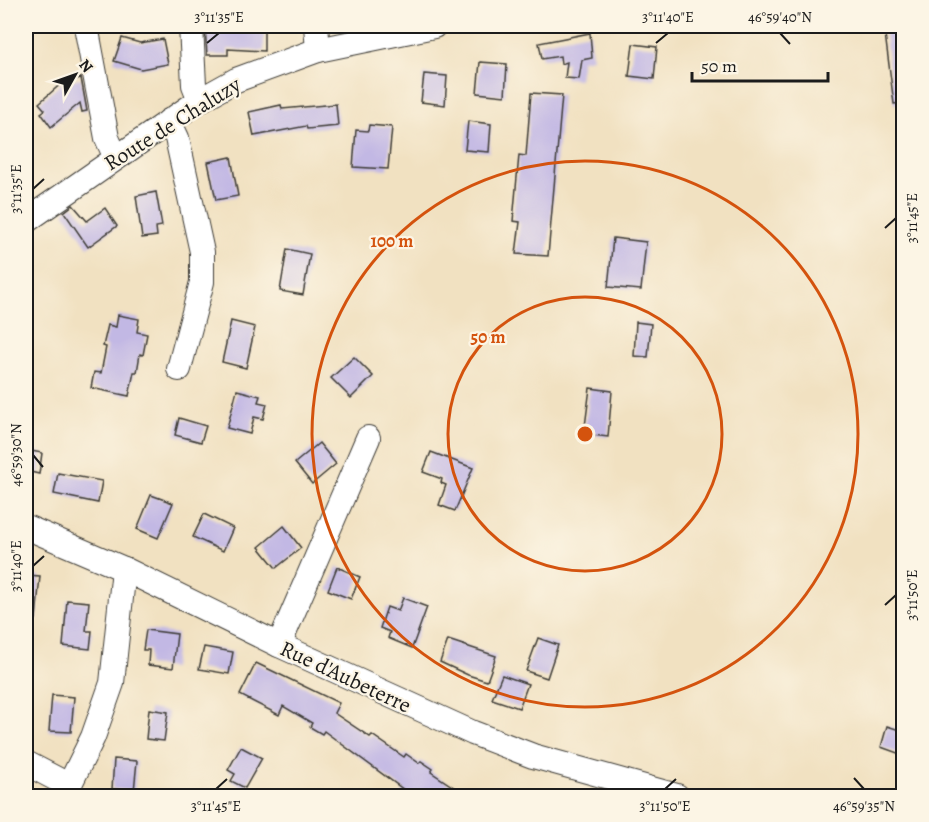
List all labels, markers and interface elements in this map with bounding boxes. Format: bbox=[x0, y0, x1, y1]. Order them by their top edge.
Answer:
text: 3°11'35"E bbox=[194, 7, 244, 27]
text: 3°11'40"E bbox=[642, 7, 694, 27]
text: 46°59'40"N bbox=[748, 7, 812, 27]
north arrow bbox=[45, 45, 105, 105]
scale bar bbox=[692, 45, 828, 83]
text: N bbox=[74, 54, 98, 78]
text: 50 m bbox=[701, 54, 737, 78]
street label: Route de Chaluzy bbox=[98, 70, 247, 178]
text: 3°11'35"E bbox=[6, 164, 26, 214]
text: 3°11'45"E bbox=[902, 193, 922, 243]
text: 100 m bbox=[371, 229, 413, 253]
text: 50 m bbox=[471, 325, 505, 349]
text: 46°59'30"N bbox=[6, 423, 26, 487]
centre of rings bbox=[575, 424, 595, 444]
text: 3°11'40"E bbox=[6, 540, 26, 592]
text: 3°11'50"E bbox=[902, 569, 922, 621]
street label: Rue d'Aubeterre bbox=[275, 633, 416, 720]
text: 3°11'45"E bbox=[191, 796, 241, 816]
text: 3°11'50"E bbox=[639, 796, 691, 816]
text: 46°59'35"N bbox=[833, 796, 895, 816]

